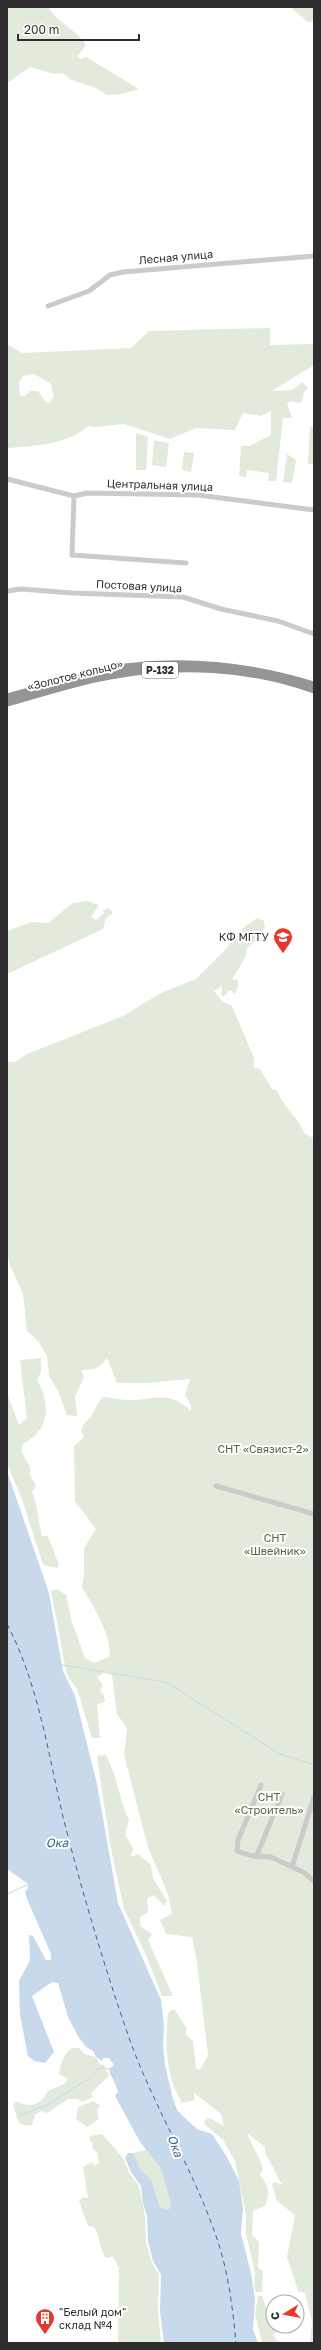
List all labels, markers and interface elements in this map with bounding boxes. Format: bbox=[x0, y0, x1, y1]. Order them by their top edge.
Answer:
scale bar bbox=[18, 16, 139, 42]
text: 200 m bbox=[24, 22, 59, 37]
street label: Лесная улица bbox=[138, 247, 214, 266]
street label: Центральная улица bbox=[107, 476, 213, 493]
street label: Постовая улица bbox=[96, 577, 183, 594]
street label: «Золотое кольцо» bbox=[26, 656, 124, 693]
road number: Р-132 bbox=[142, 662, 178, 678]
school or university icon: КФ МГТУ bbox=[272, 926, 294, 954]
place label: КФ МГТУ bbox=[219, 930, 270, 943]
park label: СНТ «Связист-2» bbox=[217, 1442, 309, 1455]
park label: СНТ «Швейник» bbox=[244, 1531, 306, 1557]
park label: СНТ «Строитель» bbox=[235, 1790, 303, 1816]
water label: Ока bbox=[46, 1835, 69, 1850]
water label: Ока bbox=[165, 2133, 187, 2160]
north arrow bbox=[265, 2294, 305, 2334]
place label: "Белый дом" склад №4 bbox=[59, 2305, 126, 2331]
building icon: "Белый дом" склад №4 bbox=[34, 2307, 56, 2335]
text: С bbox=[268, 2311, 282, 2321]

